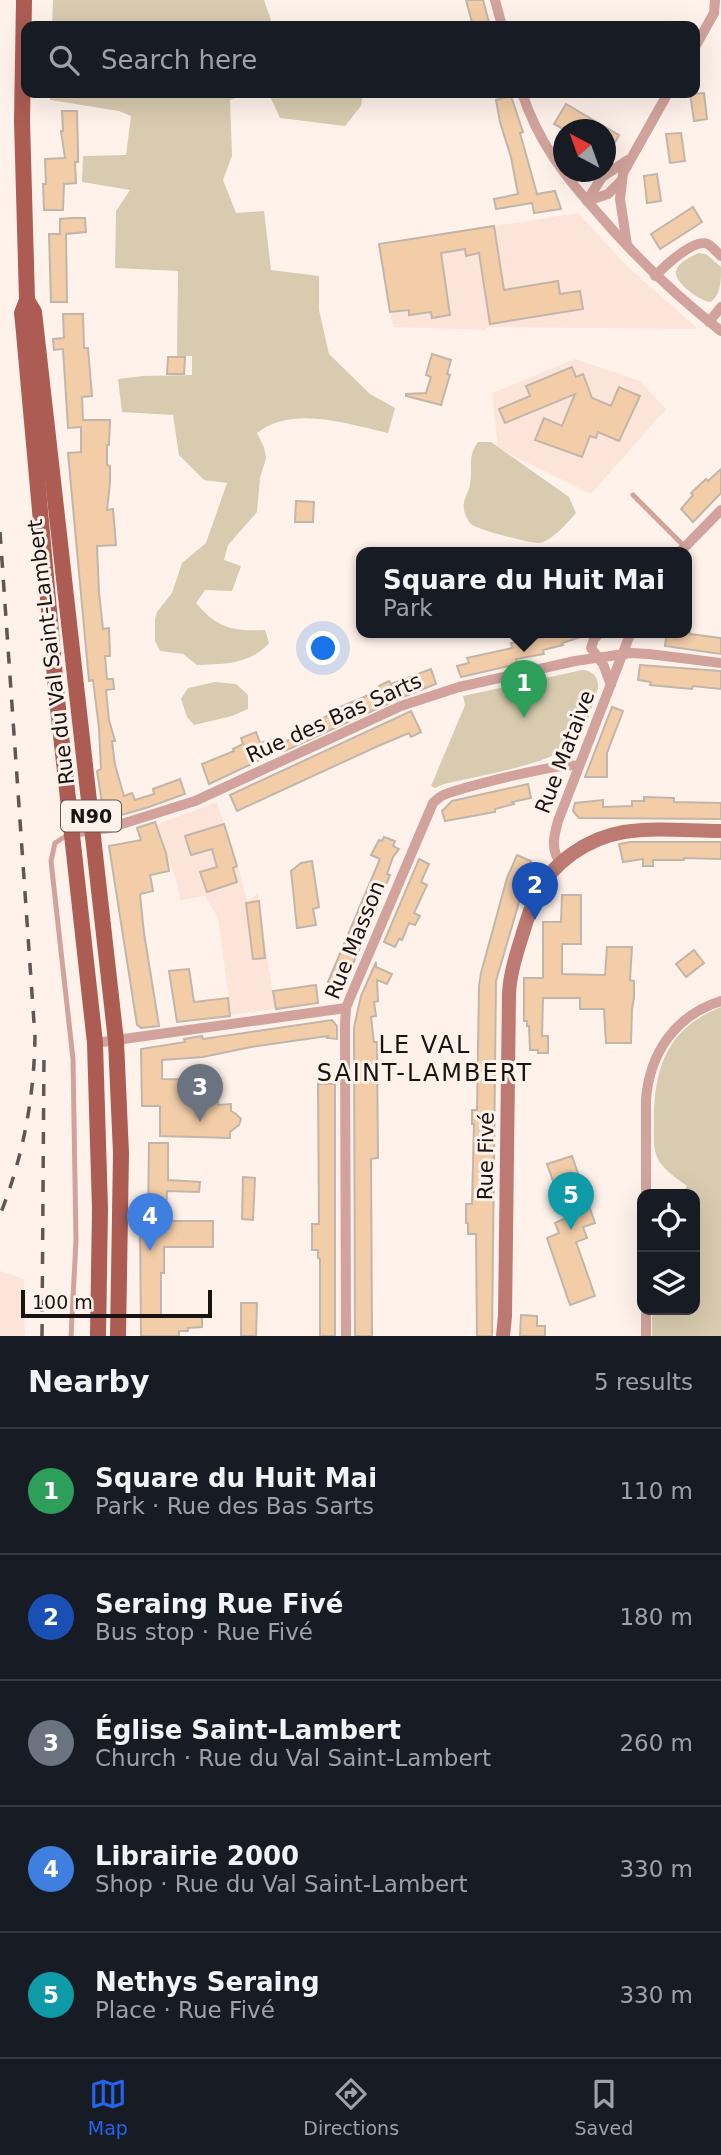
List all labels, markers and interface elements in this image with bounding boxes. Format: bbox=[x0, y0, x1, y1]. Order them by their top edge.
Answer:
search box bbox=[21, 21, 700, 98]
icon: search bbox=[45, 41, 83, 79]
text: Search here bbox=[101, 45, 257, 75]
north arrow bbox=[553, 119, 616, 182]
street label: Rue du Val Saint-Lambert bbox=[23, 518, 79, 786]
popup bbox=[356, 547, 692, 638]
text: Square du Huit Mai bbox=[383, 565, 665, 595]
text: Park bbox=[383, 595, 433, 621]
your location bbox=[306, 631, 340, 665]
pin: 1 bbox=[501, 660, 547, 718]
street label: Rue des Bas Sarts bbox=[243, 669, 425, 767]
street label: Rue Mataive bbox=[531, 687, 599, 817]
road number: N90 bbox=[61, 800, 121, 832]
pin: 2 bbox=[512, 862, 558, 920]
street label: Rue Masson bbox=[320, 877, 390, 1003]
district label: LE VAL SAINT-LAMBERT bbox=[317, 1031, 533, 1087]
pin: 3 bbox=[177, 1064, 223, 1122]
street label: Rue Fivé bbox=[473, 1112, 499, 1200]
pin: 5 bbox=[548, 1172, 594, 1230]
map controls bbox=[637, 1189, 700, 1315]
button: locate bbox=[637, 1189, 700, 1252]
pin: 4 bbox=[127, 1193, 173, 1251]
button: layers bbox=[637, 1252, 700, 1315]
scale bar bbox=[21, 1287, 212, 1319]
text: 100 m bbox=[32, 1291, 93, 1313]
text: Nearby bbox=[28, 1364, 150, 1399]
text: 5 results bbox=[594, 1369, 693, 1395]
text: Square du Huit Mai bbox=[95, 1463, 377, 1493]
text: 1 bbox=[43, 1478, 59, 1504]
text: 110 m bbox=[619, 1478, 693, 1504]
text: Park · Rue des Bas Sarts bbox=[95, 1493, 374, 1519]
text: Seraing Rue Fivé bbox=[95, 1589, 343, 1619]
text: 2 bbox=[43, 1604, 59, 1630]
text: 180 m bbox=[619, 1604, 693, 1630]
text: Bus stop · Rue Fivé bbox=[95, 1619, 313, 1645]
text: Église Saint-Lambert bbox=[95, 1715, 401, 1745]
text: 3 bbox=[43, 1730, 59, 1756]
text: 260 m bbox=[619, 1730, 693, 1756]
text: Church · Rue du Val Saint-Lambert bbox=[95, 1745, 491, 1771]
text: Librairie 2000 bbox=[95, 1841, 299, 1871]
text: 4 bbox=[43, 1856, 59, 1882]
text: 330 m bbox=[619, 1856, 693, 1882]
text: Shop · Rue du Val Saint-Lambert bbox=[95, 1871, 468, 1897]
text: Nethys Seraing bbox=[95, 1967, 320, 1997]
text: 5 bbox=[43, 1982, 59, 2008]
text: 330 m bbox=[619, 1982, 693, 2008]
text: Place · Rue Fivé bbox=[95, 1997, 275, 2023]
tab: Map bbox=[88, 2075, 128, 2139]
tab: Directions bbox=[303, 2075, 399, 2139]
tab: Saved bbox=[575, 2075, 633, 2139]

